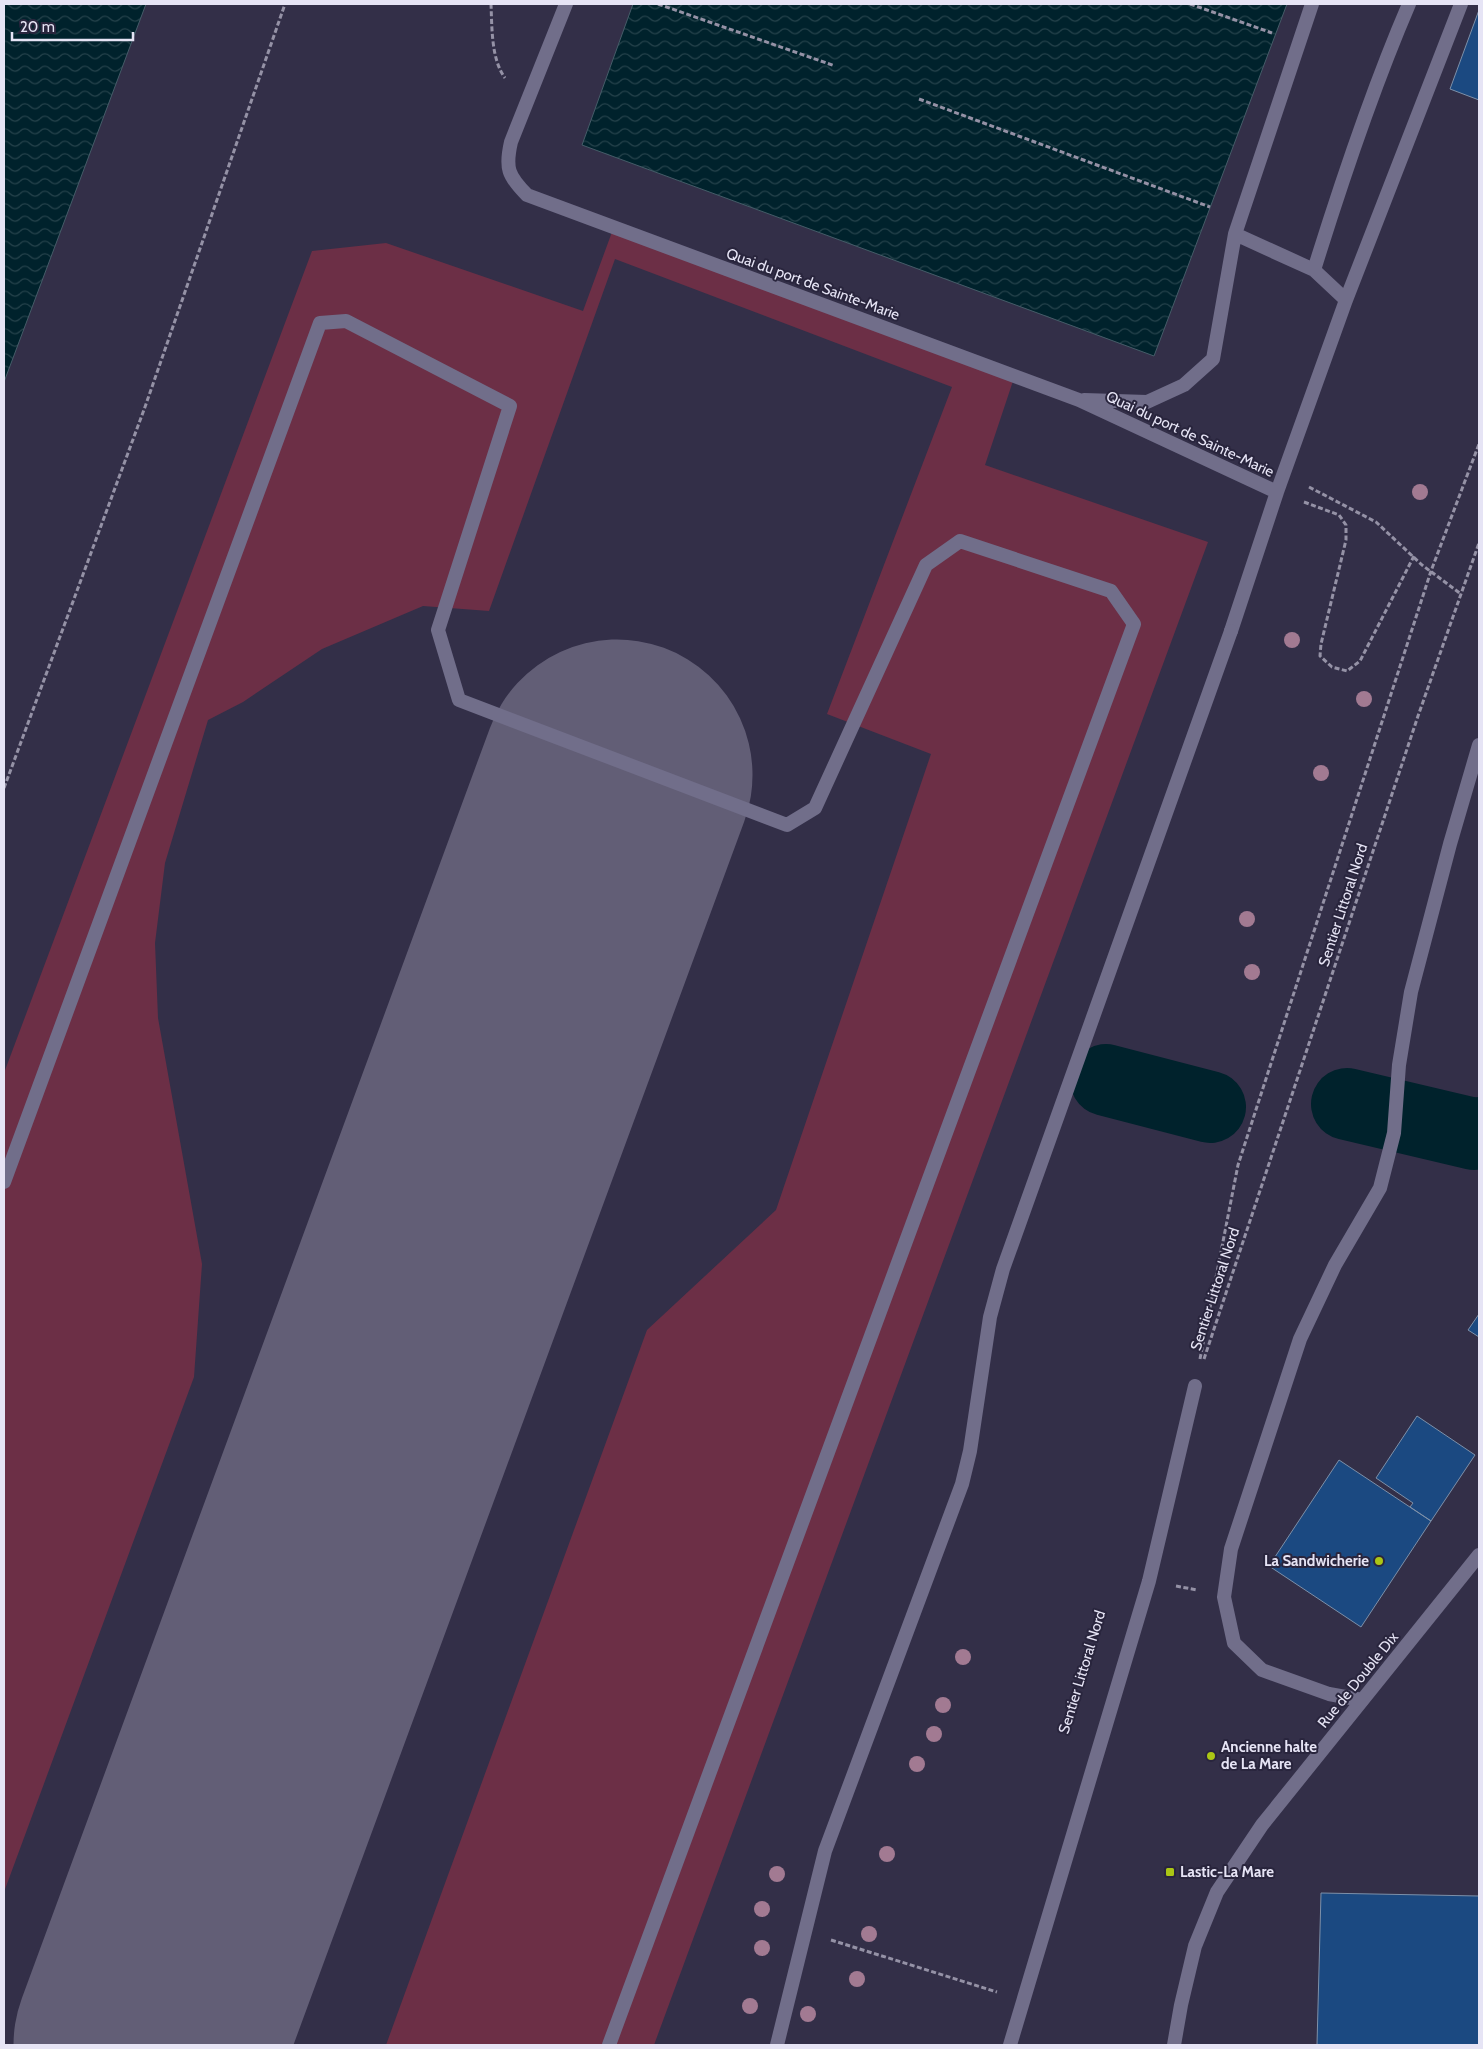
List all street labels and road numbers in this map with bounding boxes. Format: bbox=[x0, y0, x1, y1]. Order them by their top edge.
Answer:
street label: Quai du port de Sainte-Marie bbox=[724, 244, 902, 324]
street label: Quai du port de Sainte-Marie bbox=[1103, 387, 1277, 481]
street label: Sentier Littoral Nord bbox=[1315, 841, 1371, 969]
street label: Sentier Littoral Nord bbox=[1187, 1225, 1243, 1353]
street label: Sentier Littoral Nord bbox=[1055, 1608, 1109, 1736]
street label: Rue de Double Dix bbox=[1314, 1628, 1402, 1732]

